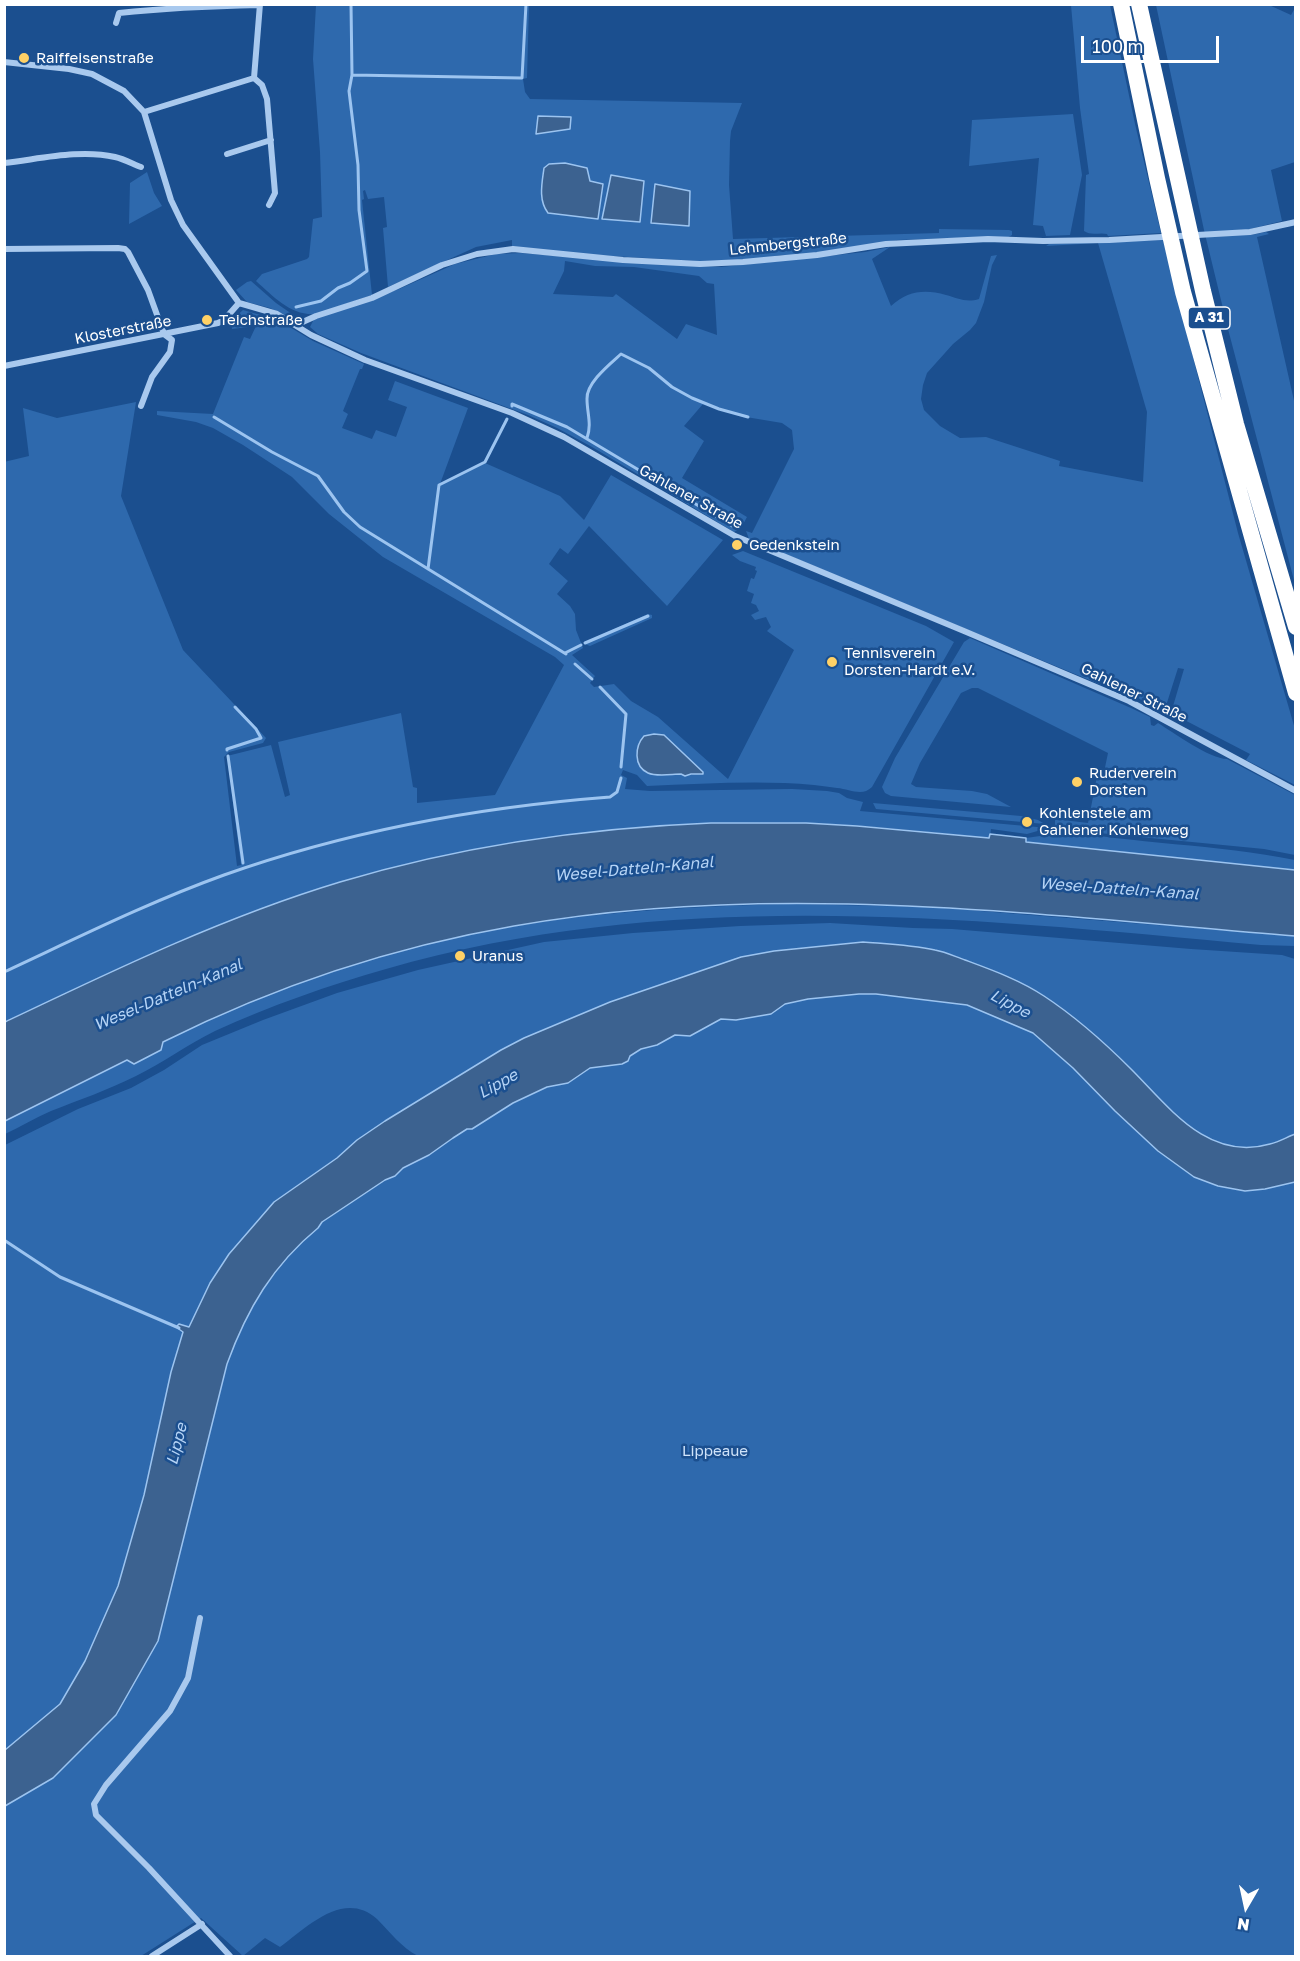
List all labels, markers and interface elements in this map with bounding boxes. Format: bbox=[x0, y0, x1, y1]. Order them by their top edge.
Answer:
scale bar bbox=[1084, 24, 1222, 62]
text: 100 m bbox=[1092, 35, 1143, 57]
place label: Raiffeisenstraße bbox=[36, 49, 154, 67]
marker: Raiffeisenstraße bbox=[17, 51, 31, 65]
street label: Lehmbergstraße bbox=[728, 229, 848, 259]
road number: A 31 bbox=[1188, 307, 1230, 329]
place label: Teichstraße bbox=[219, 311, 303, 329]
street label: Klosterstraße bbox=[73, 312, 173, 348]
marker: Teichstraße bbox=[200, 313, 214, 327]
street label: Gahlener Straße bbox=[636, 461, 746, 533]
place label: Gedenkstein bbox=[749, 536, 840, 554]
marker: Gedenkstein bbox=[730, 538, 744, 552]
place label: Tennisverein Dorsten-Hardt e.V. bbox=[844, 644, 975, 679]
marker: Tennisverein Dorsten-Hardt e.V. bbox=[825, 655, 839, 669]
street label: Gahlener Straße bbox=[1078, 659, 1190, 727]
place label: Ruderverein Dorsten bbox=[1089, 764, 1177, 799]
marker: Ruderverein Dorsten bbox=[1070, 775, 1084, 789]
place label: Kohlenstele am Gahlener Kohlenweg bbox=[1039, 804, 1189, 839]
marker: Kohlenstele am Gahlener Kohlenweg bbox=[1020, 815, 1034, 829]
water label: Wesel-Datteln-Kanal bbox=[554, 852, 714, 886]
water label: Wesel-Datteln-Kanal bbox=[1039, 874, 1199, 904]
place label: Uranus bbox=[472, 947, 523, 965]
marker: Uranus bbox=[453, 949, 467, 963]
water label: Wesel-Datteln-Kanal bbox=[91, 955, 245, 1035]
water label: Lippe bbox=[987, 986, 1033, 1022]
water label: Lippe bbox=[475, 1065, 521, 1103]
water label: Lippe bbox=[163, 1421, 191, 1467]
park label: Lippeaue bbox=[682, 1442, 748, 1460]
north arrow bbox=[1216, 1877, 1276, 1937]
text: N bbox=[1236, 1914, 1251, 1936]

